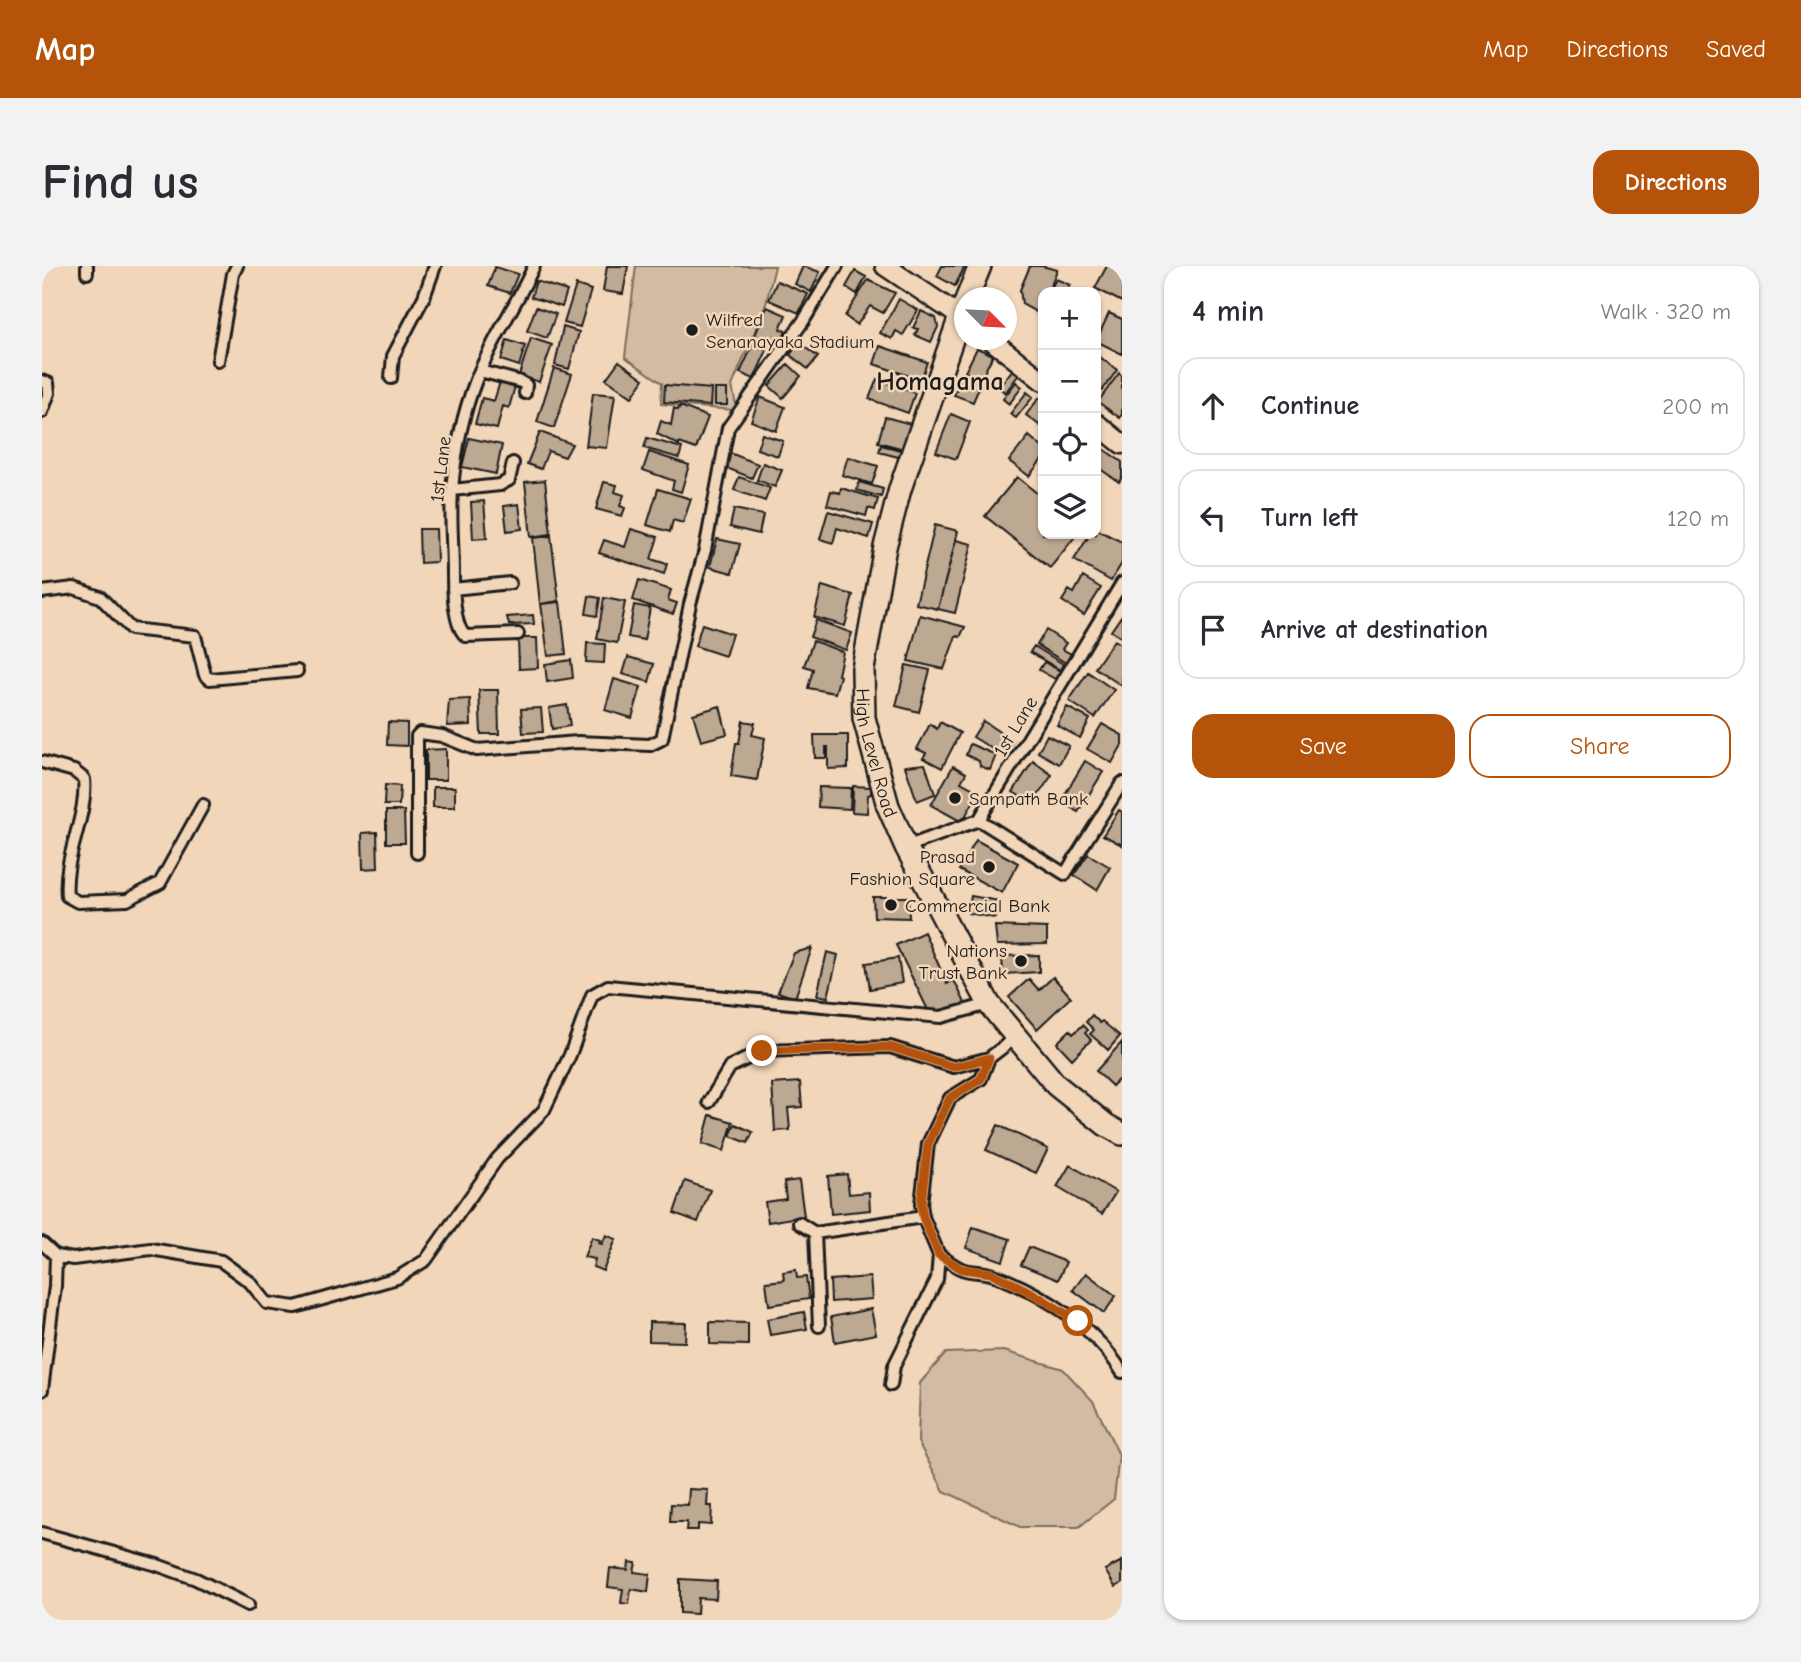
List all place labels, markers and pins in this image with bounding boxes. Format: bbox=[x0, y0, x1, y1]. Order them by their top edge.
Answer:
place label: Wilfred Senanayaka Stadium bbox=[706, 309, 875, 353]
marker: Wilfred Senanayaka Stadium bbox=[684, 322, 700, 338]
place label: Sampath Bank bbox=[969, 788, 1089, 810]
marker: Sampath Bank bbox=[947, 790, 963, 806]
place label: Prasad Fashion Square bbox=[850, 846, 975, 890]
marker: Prasad Fashion Square bbox=[981, 859, 997, 875]
place label: Commercial Bank bbox=[905, 895, 1051, 917]
marker: Commercial Bank bbox=[883, 897, 899, 913]
place label: Nations Trust Bank bbox=[919, 940, 1008, 984]
marker: Nations Trust Bank bbox=[1013, 953, 1029, 969]

